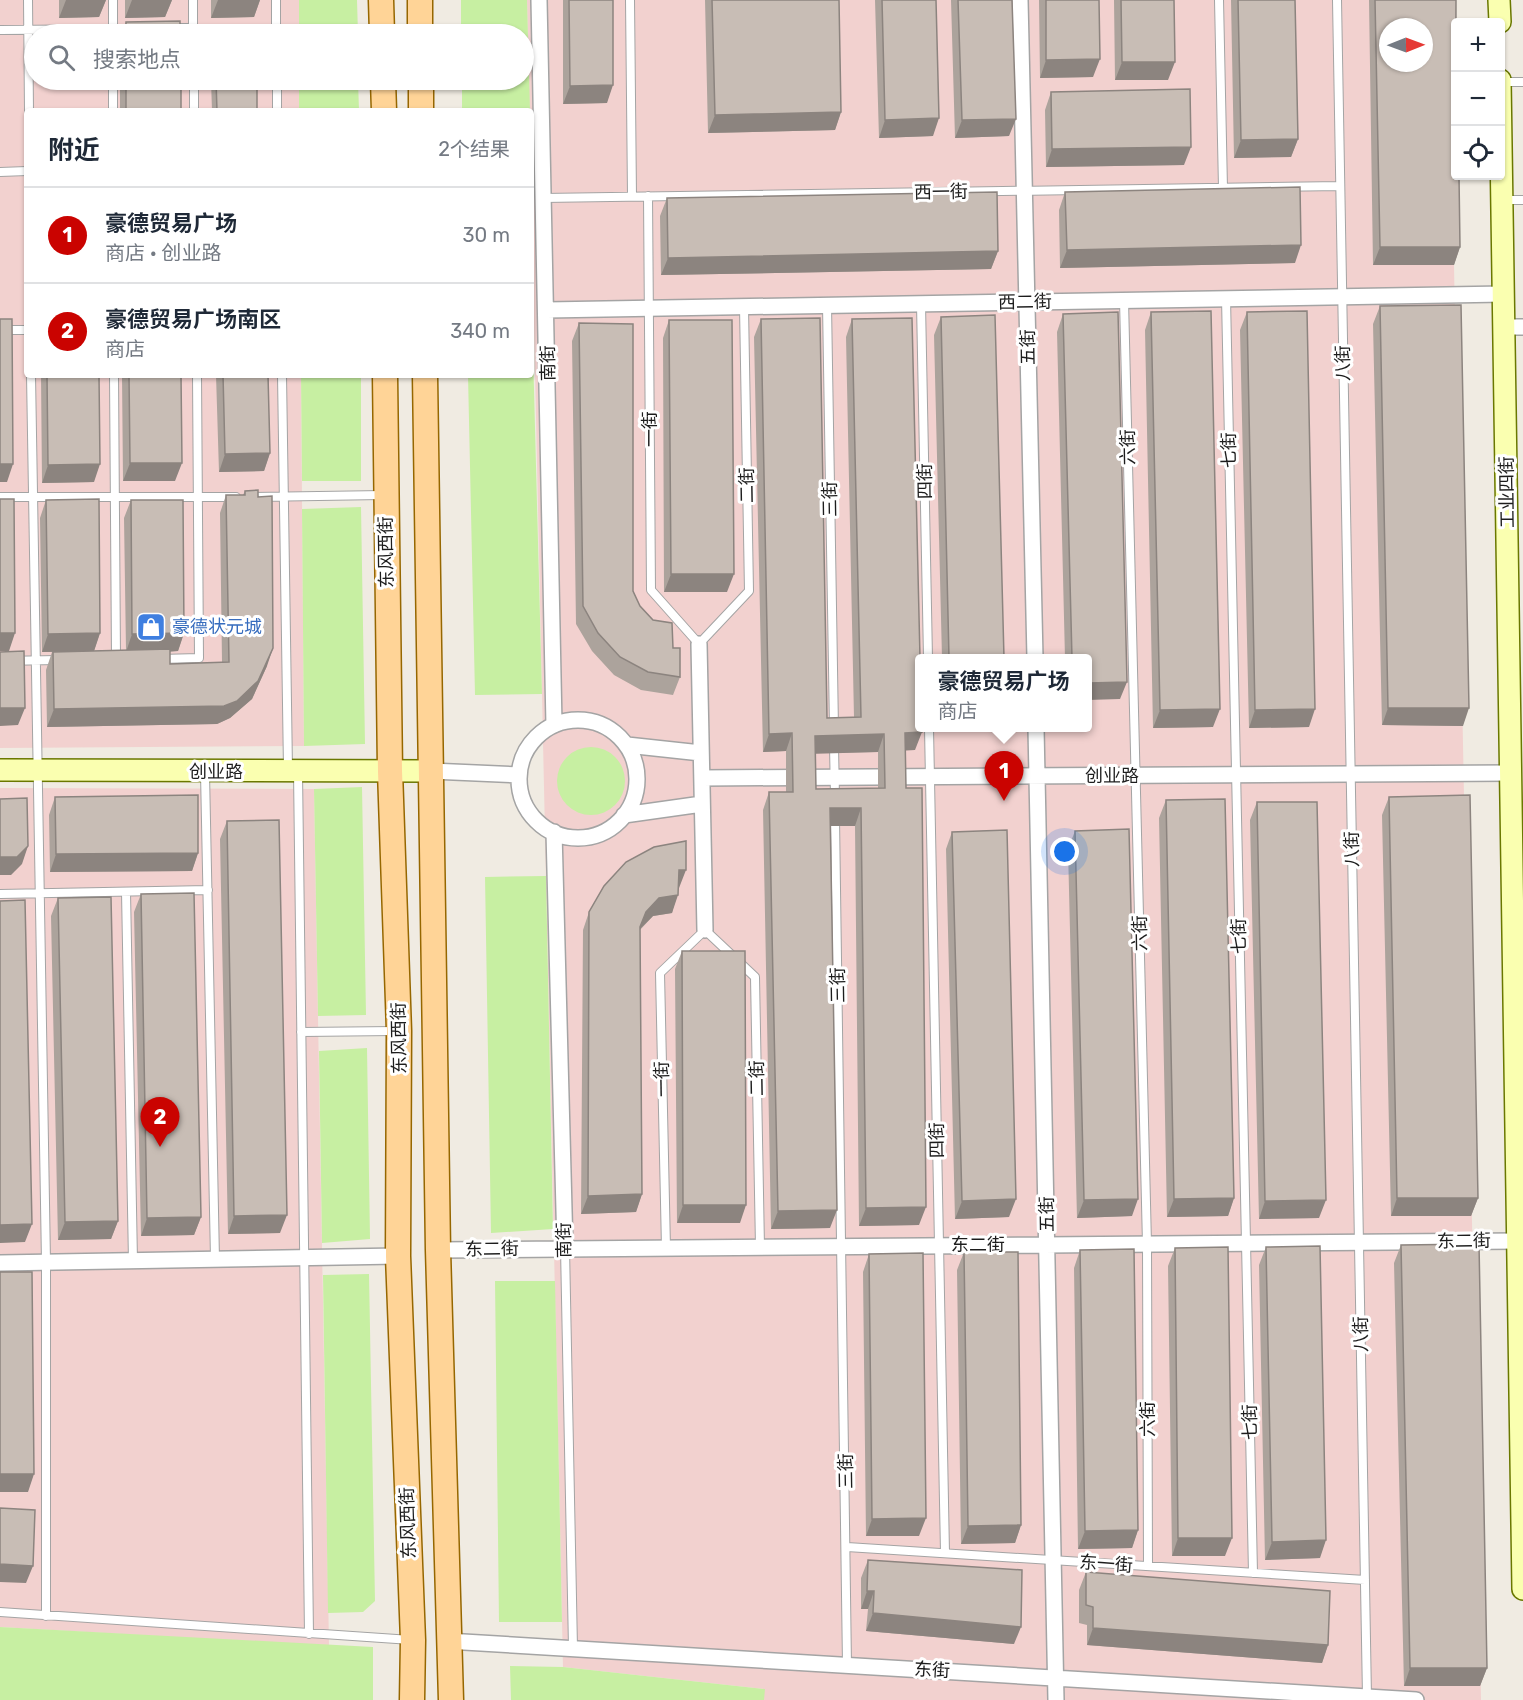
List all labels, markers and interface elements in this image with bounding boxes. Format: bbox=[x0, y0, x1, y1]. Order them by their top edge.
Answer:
north arrow bbox=[1379, 18, 1433, 72]
map controls bbox=[1451, 18, 1505, 180]
button: + bbox=[1451, 18, 1505, 72]
search box bbox=[24, 24, 534, 90]
icon: search bbox=[45, 41, 78, 74]
text: 搜索地点 bbox=[93, 46, 181, 73]
button: − bbox=[1451, 72, 1505, 126]
button: locate bbox=[1451, 126, 1505, 180]
text: 附近 bbox=[48, 135, 100, 166]
text: 2个结果 bbox=[438, 137, 510, 161]
street label: 西一街 bbox=[914, 181, 968, 203]
text: 豪德贸易广场 bbox=[105, 210, 237, 237]
text: 1 bbox=[63, 223, 72, 247]
text: 30 m bbox=[463, 223, 510, 247]
text: 商店 · 创业路 bbox=[105, 241, 221, 265]
street label: 西二街 bbox=[998, 291, 1052, 313]
text: 豪德贸易广场南区 bbox=[105, 306, 281, 333]
text: 2 bbox=[61, 319, 74, 343]
text: 340 m bbox=[450, 319, 510, 343]
street label: 五街 bbox=[1017, 329, 1039, 365]
text: 商店 bbox=[105, 337, 145, 361]
street label: 南街 bbox=[537, 345, 559, 381]
street label: 八街 bbox=[1332, 345, 1354, 381]
street label: 一街 bbox=[639, 411, 661, 447]
street label: 六街 bbox=[1117, 429, 1139, 465]
street label: 七街 bbox=[1218, 432, 1240, 468]
street label: 工业四街 bbox=[1495, 456, 1519, 528]
street label: 四街 bbox=[914, 463, 936, 499]
street label: 二街 bbox=[736, 467, 758, 503]
street label: 三街 bbox=[819, 481, 841, 517]
street label: 东风西街 bbox=[374, 516, 398, 588]
shop icon: 豪德状元城 bbox=[135, 611, 167, 643]
place label: 豪德状元城 bbox=[172, 616, 262, 638]
popup bbox=[915, 654, 1092, 732]
text: 豪德贸易广场 bbox=[937, 668, 1070, 695]
text: 商店 bbox=[937, 699, 977, 723]
pin: 1 bbox=[984, 752, 1024, 801]
street label: 创业路 bbox=[189, 761, 243, 783]
street label: 创业路 bbox=[1085, 765, 1139, 787]
street label: 八街 bbox=[1341, 831, 1363, 867]
your location bbox=[1050, 837, 1079, 866]
street label: 六街 bbox=[1129, 915, 1151, 951]
street label: 七街 bbox=[1228, 918, 1250, 954]
street label: 三街 bbox=[827, 967, 849, 1003]
street label: 东风西街 bbox=[387, 1002, 411, 1074]
street label: 二街 bbox=[746, 1060, 768, 1096]
street label: 一街 bbox=[651, 1061, 673, 1097]
pin: 2 bbox=[140, 1098, 180, 1147]
street label: 四街 bbox=[926, 1122, 948, 1158]
street label: 五街 bbox=[1036, 1196, 1058, 1232]
street label: 南街 bbox=[553, 1222, 575, 1258]
street label: 东二街 bbox=[1437, 1230, 1491, 1252]
street label: 东二街 bbox=[951, 1234, 1005, 1256]
street label: 东二街 bbox=[465, 1238, 519, 1260]
street label: 八街 bbox=[1350, 1316, 1372, 1352]
street label: 六街 bbox=[1137, 1401, 1159, 1437]
street label: 七街 bbox=[1239, 1404, 1261, 1440]
street label: 三街 bbox=[835, 1453, 857, 1489]
street label: 东风西街 bbox=[396, 1487, 420, 1559]
street label: 东一街 bbox=[1078, 1551, 1134, 1577]
street label: 东街 bbox=[913, 1658, 951, 1682]

